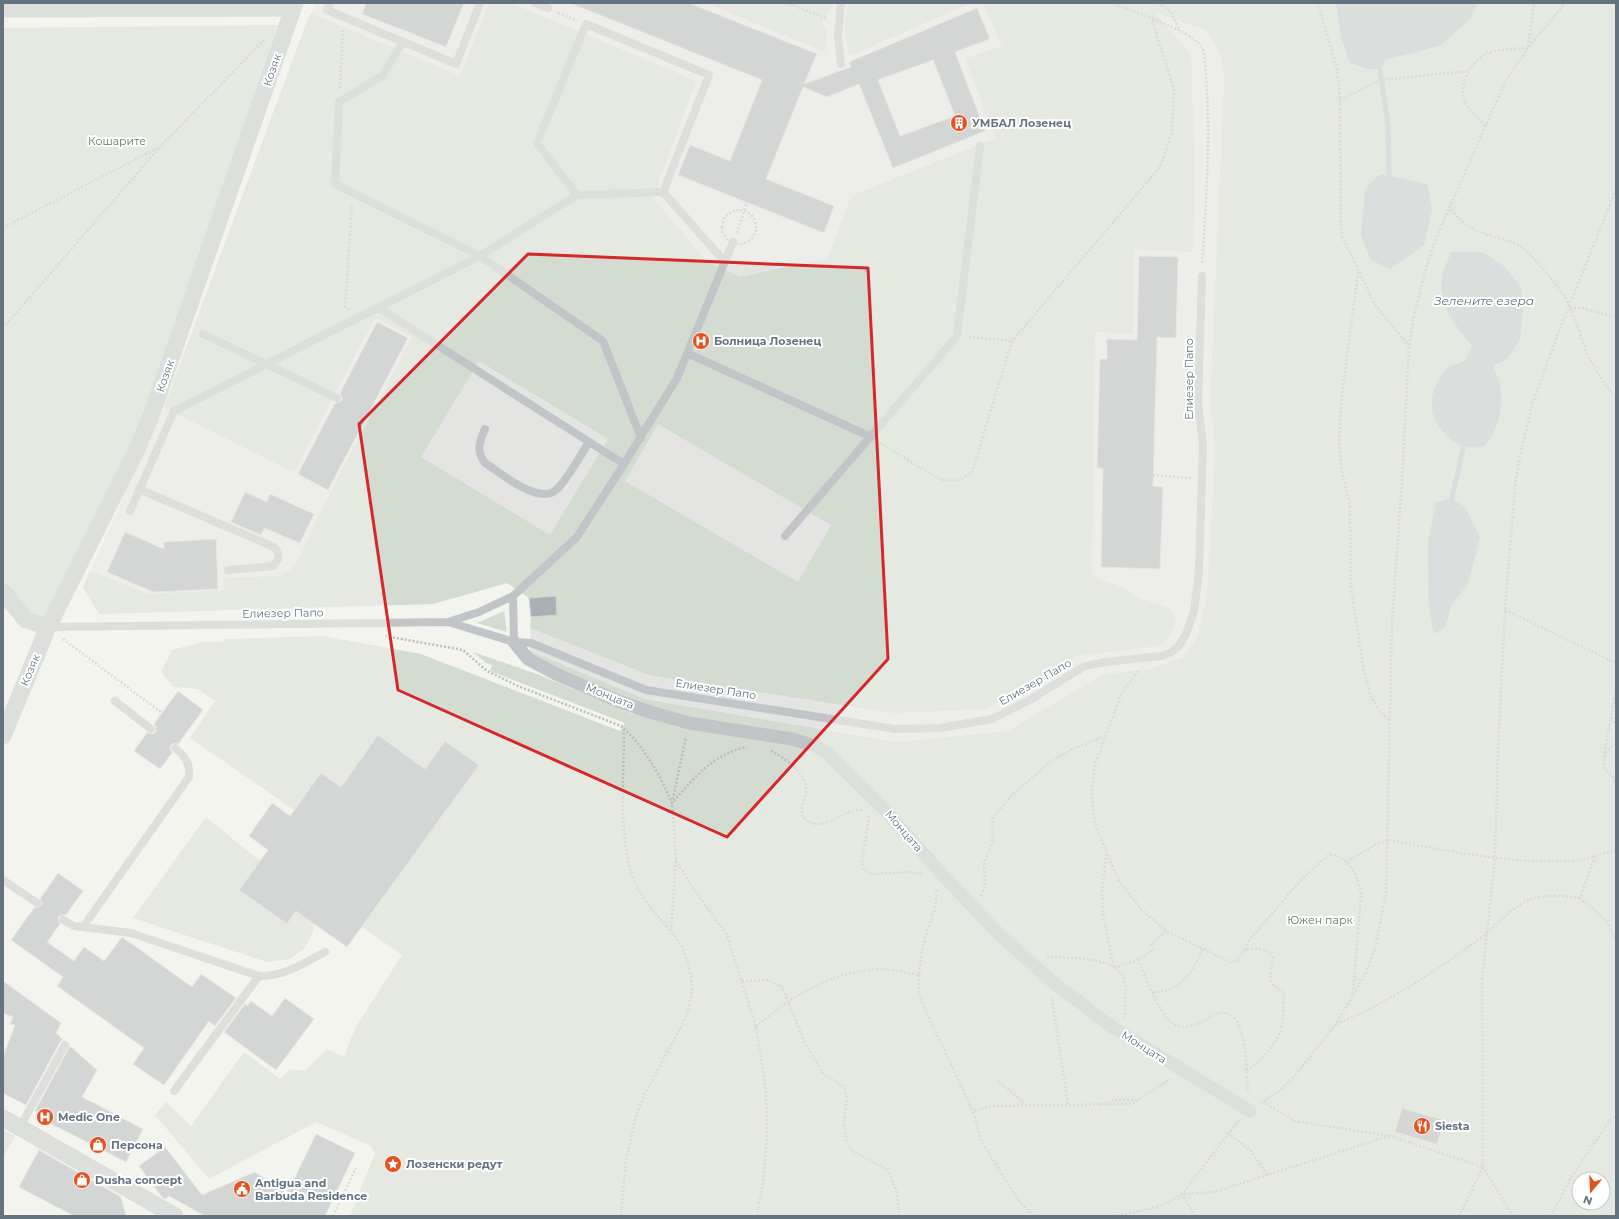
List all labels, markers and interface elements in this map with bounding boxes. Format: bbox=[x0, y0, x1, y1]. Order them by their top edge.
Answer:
street label: Козяк bbox=[260, 51, 284, 88]
building icon: УМБАЛ Лозенец bbox=[949, 113, 969, 133]
place label: УМБАЛ Лозенец bbox=[972, 116, 1071, 130]
park label: Кошарите bbox=[88, 134, 146, 148]
water label: Зелените езера bbox=[1433, 293, 1534, 308]
hospital icon: Болница Лозенец bbox=[691, 331, 711, 351]
place label: Болница Лозенец bbox=[714, 334, 821, 348]
street label: Елиезер Папо bbox=[1182, 338, 1196, 420]
street label: Козяк bbox=[153, 357, 177, 394]
street label: Елиезер Папо bbox=[242, 605, 324, 621]
street label: Козяк bbox=[17, 651, 43, 688]
street label: Елиезер Папо bbox=[996, 656, 1074, 708]
street label: Елиезер Папо bbox=[675, 676, 757, 702]
street label: Монцата bbox=[584, 680, 636, 712]
street label: Монцата bbox=[882, 807, 926, 855]
park label: Южен парк bbox=[1287, 913, 1353, 927]
street label: Монцата bbox=[1119, 1028, 1169, 1066]
hospital icon: Medic One bbox=[35, 1107, 55, 1127]
place label: Medic One bbox=[58, 1110, 120, 1124]
restaurant icon: Siesta bbox=[1412, 1116, 1432, 1136]
place label: Siesta bbox=[1435, 1119, 1470, 1133]
shop icon: Персона bbox=[88, 1135, 108, 1155]
place label: Персона bbox=[111, 1138, 163, 1152]
place icon: Лозенски редут bbox=[383, 1154, 403, 1174]
place label: Лозенски редут bbox=[406, 1157, 503, 1171]
shop icon: Dusha concept bbox=[72, 1170, 92, 1190]
north arrow bbox=[1571, 1171, 1611, 1211]
place label: Dusha concept bbox=[95, 1173, 182, 1187]
place label: Antigua and Barbuda Residence bbox=[254, 1176, 367, 1203]
public building icon: Antigua and Barbuda Residence bbox=[232, 1179, 252, 1199]
text: N bbox=[1581, 1192, 1594, 1209]

